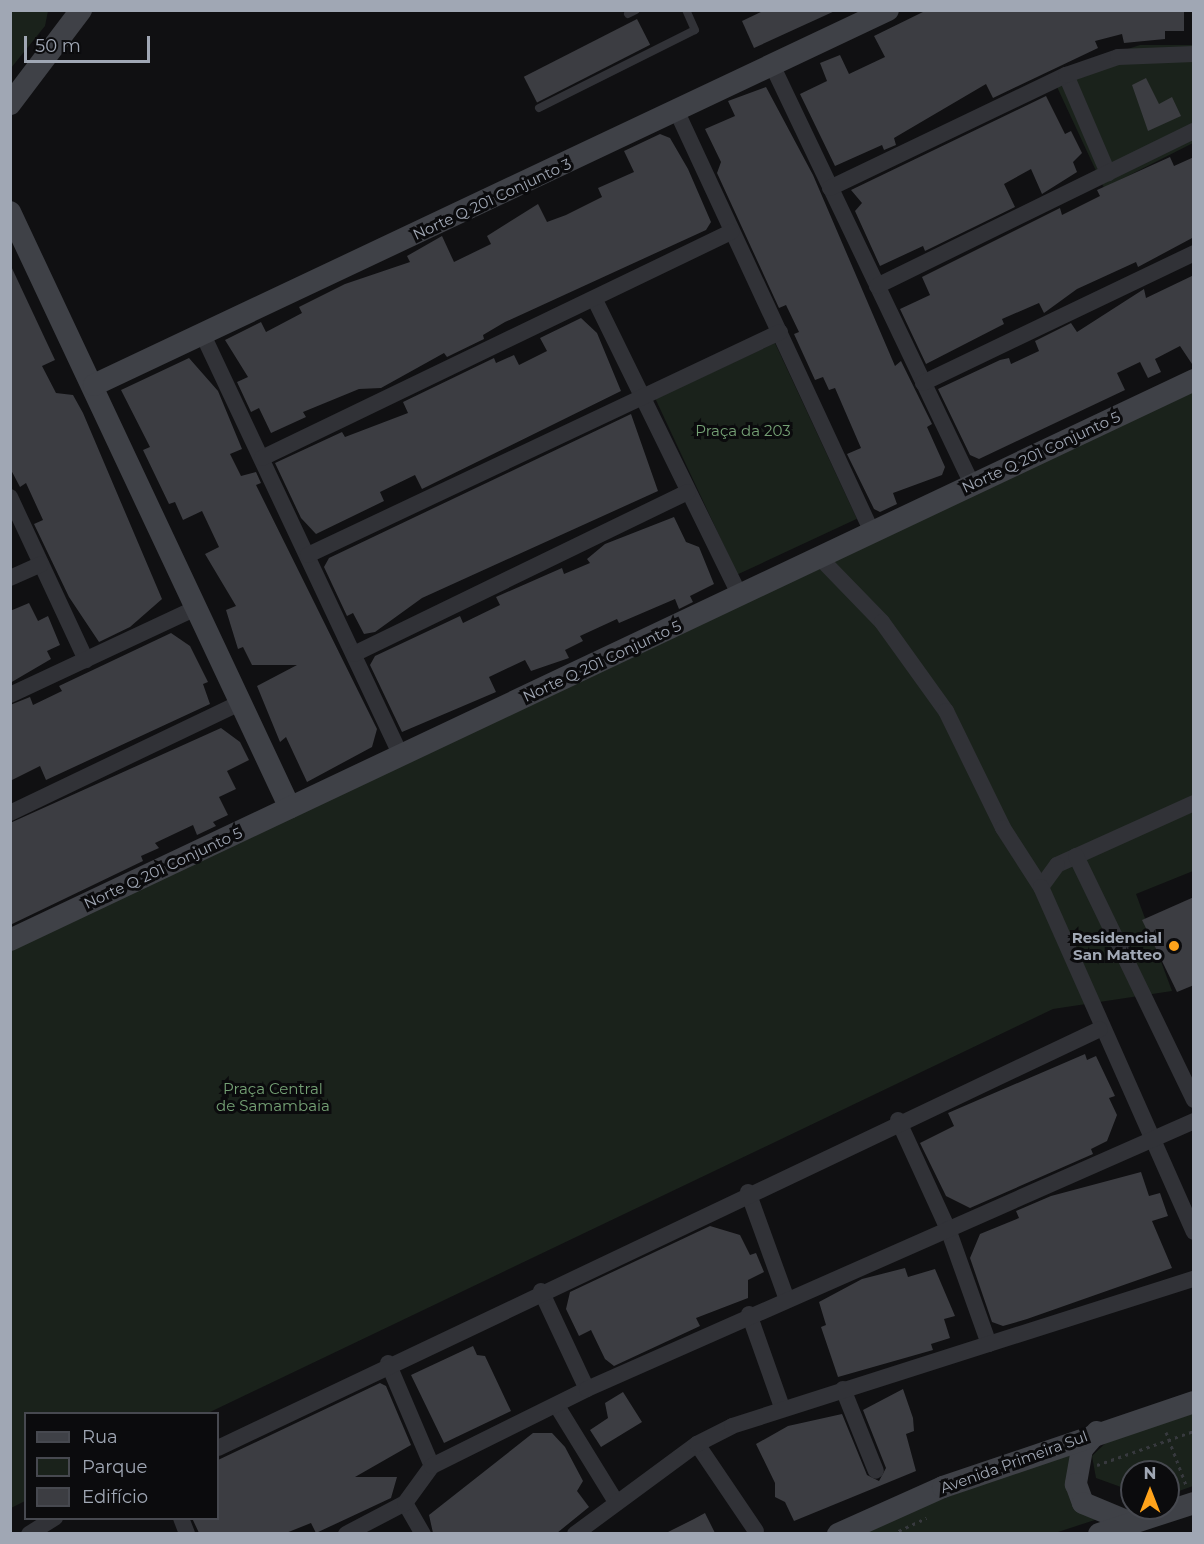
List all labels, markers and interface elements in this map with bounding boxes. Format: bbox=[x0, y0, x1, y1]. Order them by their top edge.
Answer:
scale bar bbox=[27, 24, 153, 62]
text: 50 m bbox=[35, 35, 81, 57]
street label: Norte Q 201 Conjunto 3 bbox=[410, 154, 574, 244]
street label: Norte Q 201 Conjunto 5 bbox=[959, 407, 1123, 497]
park label: Praça da 203 bbox=[695, 422, 791, 440]
street label: Norte Q 201 Conjunto 5 bbox=[520, 616, 684, 706]
street label: Norte Q 201 Conjunto 5 bbox=[81, 823, 245, 913]
place label: Residencial San Matteo bbox=[1072, 928, 1162, 963]
marker: Residencial San Matteo bbox=[1167, 939, 1181, 953]
park label: Praça Central de Samambaia bbox=[216, 1079, 330, 1114]
legend bbox=[24, 1412, 219, 1520]
text: Rua bbox=[82, 1426, 118, 1448]
street label: Avenida Primeira Sul bbox=[938, 1427, 1090, 1497]
text: Parque bbox=[82, 1456, 147, 1478]
north arrow bbox=[1120, 1460, 1180, 1520]
text: N bbox=[1144, 1464, 1156, 1483]
text: Edifício bbox=[82, 1486, 148, 1508]

